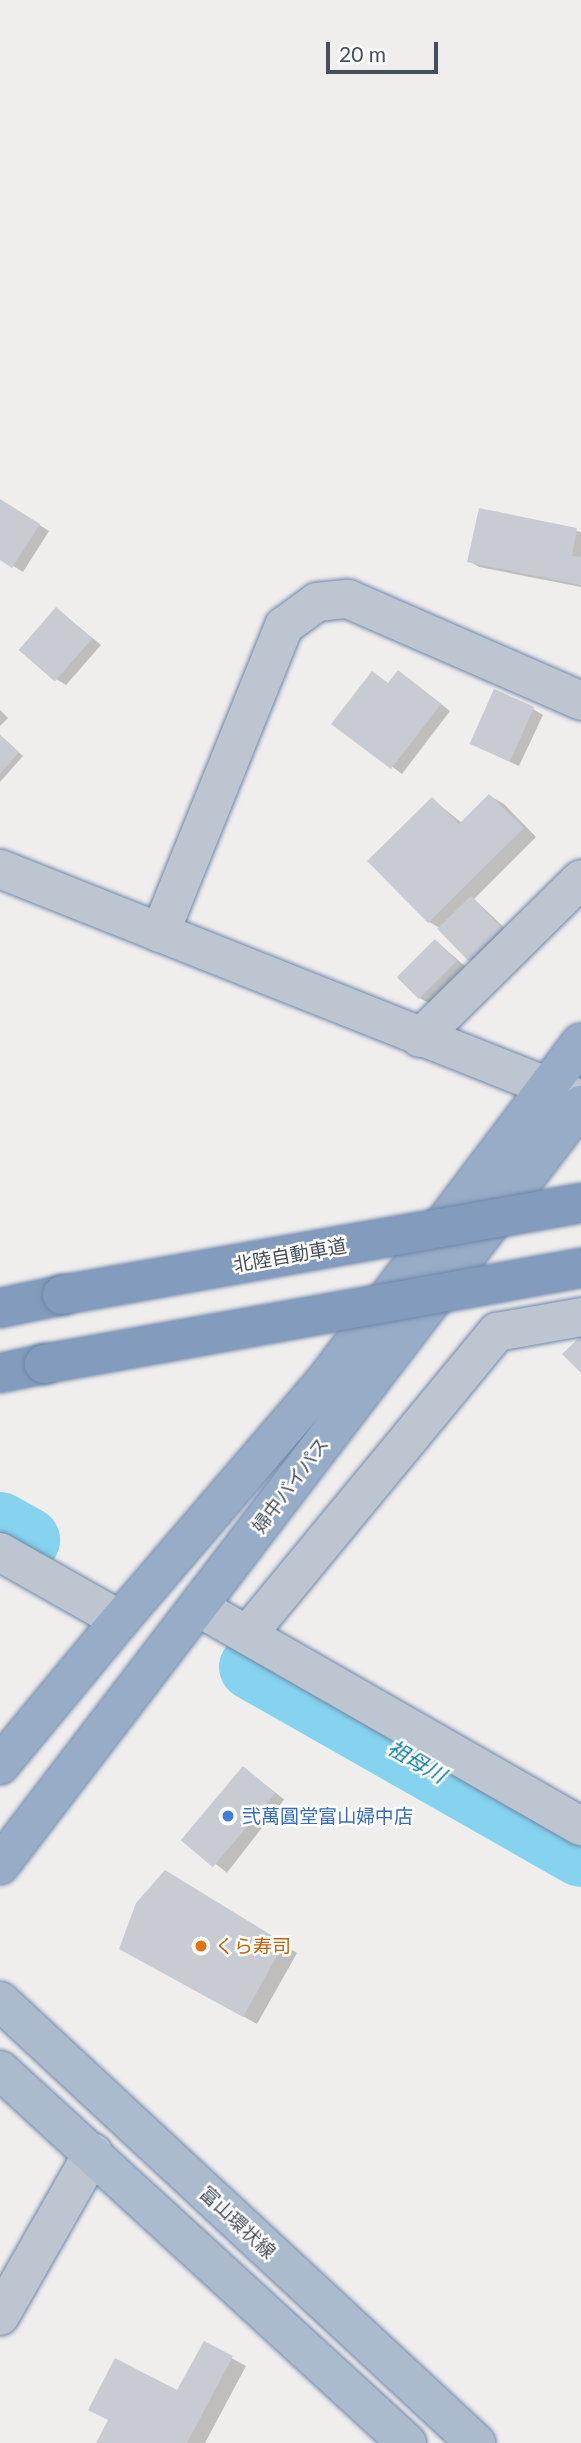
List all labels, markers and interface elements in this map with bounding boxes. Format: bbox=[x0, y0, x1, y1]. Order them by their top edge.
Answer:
scale bar bbox=[329, 28, 441, 72]
text: 20 m bbox=[339, 41, 386, 66]
street label: 北陸自動車道 bbox=[232, 1234, 348, 1276]
street label: 婦中バイパス bbox=[247, 1433, 333, 1537]
water label: 祖母川 bbox=[383, 1734, 451, 1788]
place label: 弐萬圓堂富山婦中店 bbox=[242, 1805, 413, 1827]
marker: 弐萬圓堂富山婦中店 bbox=[220, 1808, 236, 1824]
place label: くら寿司 bbox=[215, 1935, 291, 1957]
marker: くら寿司 bbox=[193, 1938, 209, 1954]
street label: 富山環状線 bbox=[195, 2181, 281, 2263]

